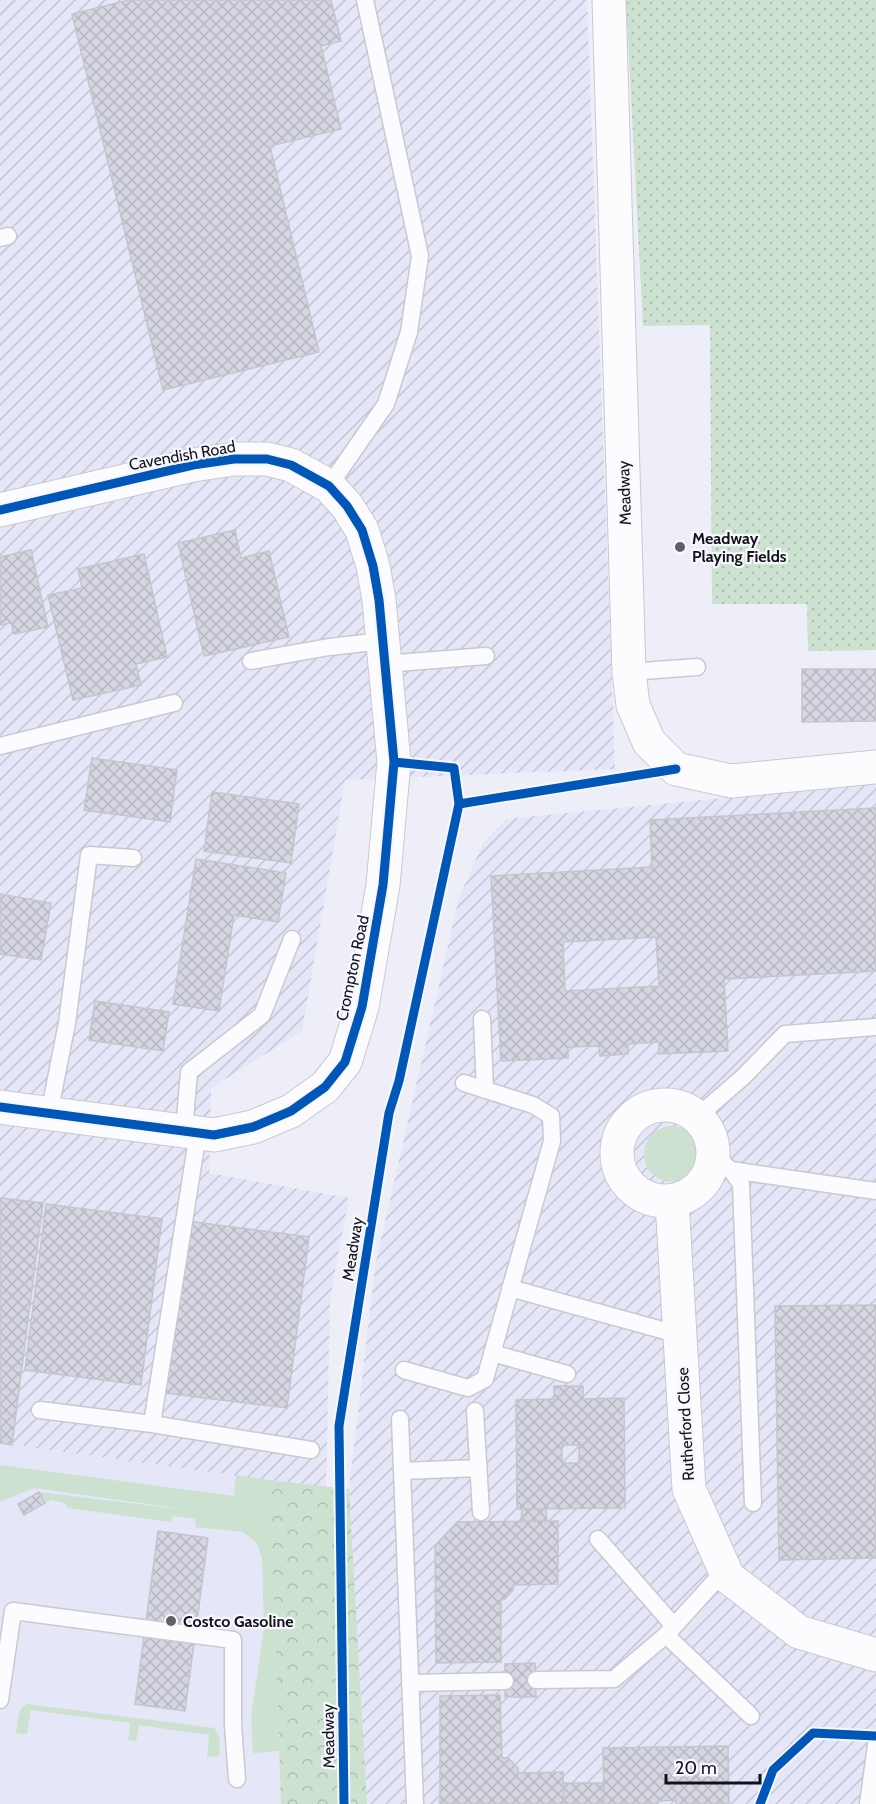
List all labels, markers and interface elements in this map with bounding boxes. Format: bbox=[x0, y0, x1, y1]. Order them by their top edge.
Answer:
street label: Cavendish Road bbox=[127, 437, 237, 474]
street label: Meadway bbox=[614, 460, 635, 526]
place label: Meadway Playing Fields bbox=[692, 529, 787, 566]
marker: Meadway Playing Fields bbox=[673, 540, 687, 554]
street label: Crompton Road bbox=[332, 913, 373, 1023]
street label: Meadway bbox=[338, 1216, 367, 1282]
street label: Rutherford Close bbox=[673, 1367, 698, 1481]
place label: Costco Gasoline bbox=[183, 1612, 294, 1631]
marker: Costco Gasoline bbox=[164, 1614, 178, 1628]
street label: Meadway bbox=[318, 1704, 339, 1768]
scale bar bbox=[666, 1747, 760, 1785]
text: 20 m bbox=[675, 1757, 717, 1779]

